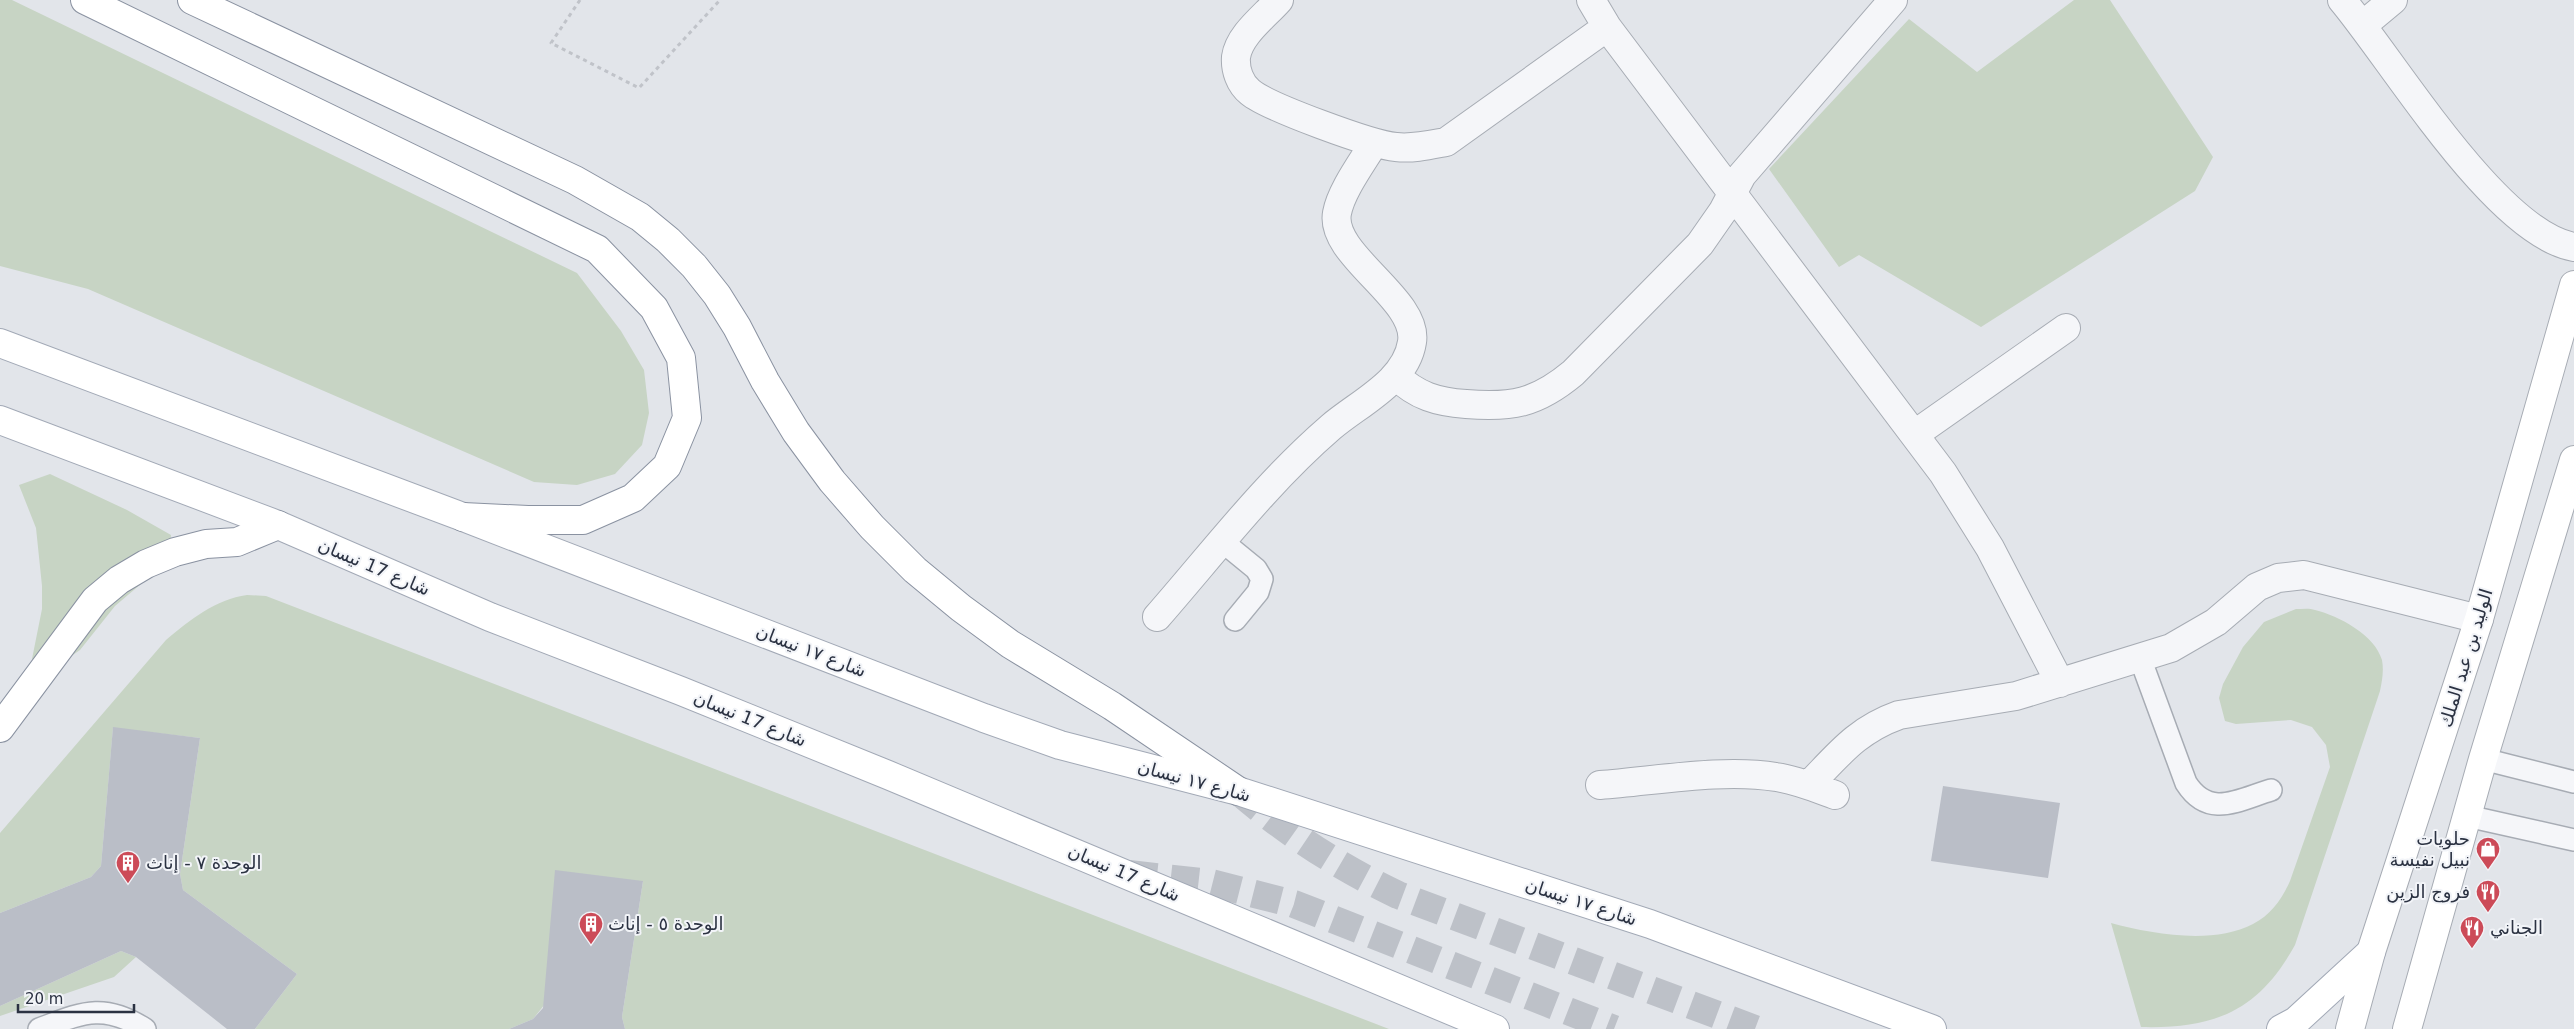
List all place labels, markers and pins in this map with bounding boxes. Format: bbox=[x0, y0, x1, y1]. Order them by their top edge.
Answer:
place label: حلويات نبيل نفيسة bbox=[2390, 828, 2470, 870]
shop icon: حلويات نبيل نفيسة bbox=[2475, 836, 2501, 870]
building icon: الوحدة ٧ - إناث bbox=[115, 850, 141, 884]
place label: الوحدة ٧ - إناث bbox=[146, 852, 262, 874]
restaurant icon: فروج الزين bbox=[2475, 879, 2501, 913]
place label: فروج الزين bbox=[2386, 881, 2470, 903]
building icon: الوحدة ٥ - إناث bbox=[578, 911, 604, 945]
place label: الوحدة ٥ - إناث bbox=[608, 913, 724, 935]
restaurant icon: الجناني bbox=[2459, 915, 2485, 949]
place label: الجناني bbox=[2490, 917, 2543, 939]

